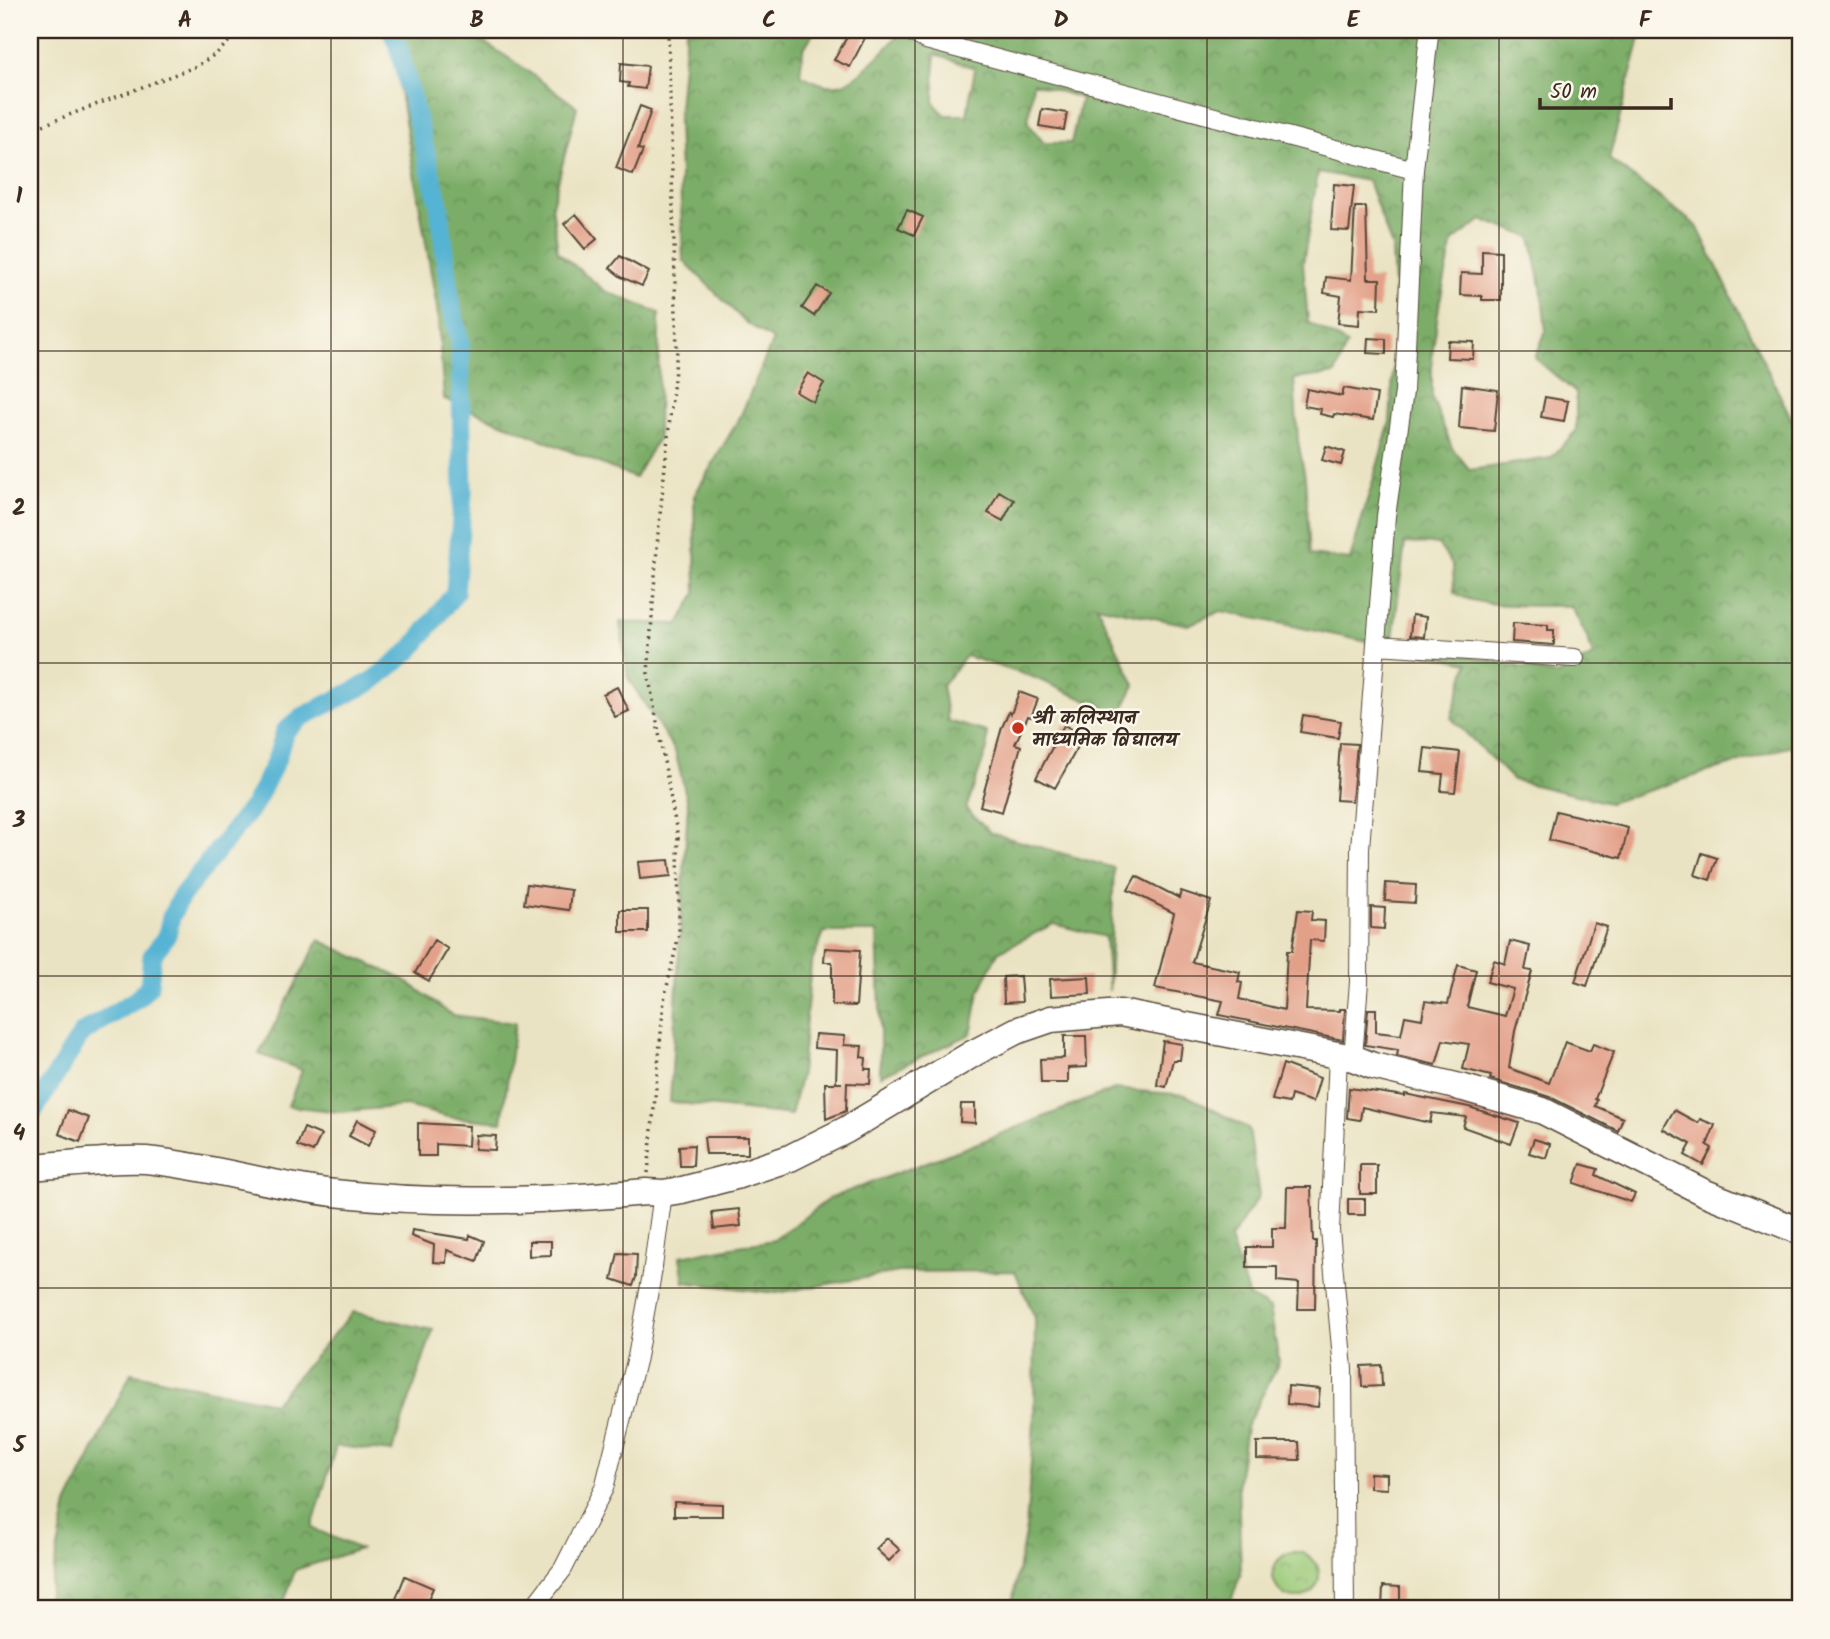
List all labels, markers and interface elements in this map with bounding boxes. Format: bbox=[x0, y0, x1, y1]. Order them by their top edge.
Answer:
text: A bbox=[178, 3, 192, 39]
text: B bbox=[470, 3, 484, 39]
text: C bbox=[762, 3, 776, 39]
text: D bbox=[1053, 3, 1069, 39]
text: E bbox=[1347, 3, 1361, 39]
text: F bbox=[1639, 3, 1653, 39]
scale bar bbox=[1540, 66, 1671, 110]
text: 50 m bbox=[1550, 76, 1597, 109]
text: 1 bbox=[16, 179, 23, 215]
text: 2 bbox=[12, 491, 26, 527]
place label: श्री कलिस्थान माध्यमिक विद्यालय bbox=[1032, 704, 1181, 756]
marker: श्री कलिस्थान माध्यमिक विद्यालय bbox=[1010, 720, 1026, 736]
text: 3 bbox=[12, 803, 26, 839]
text: 4 bbox=[13, 1116, 26, 1152]
text: 5 bbox=[12, 1428, 27, 1464]

